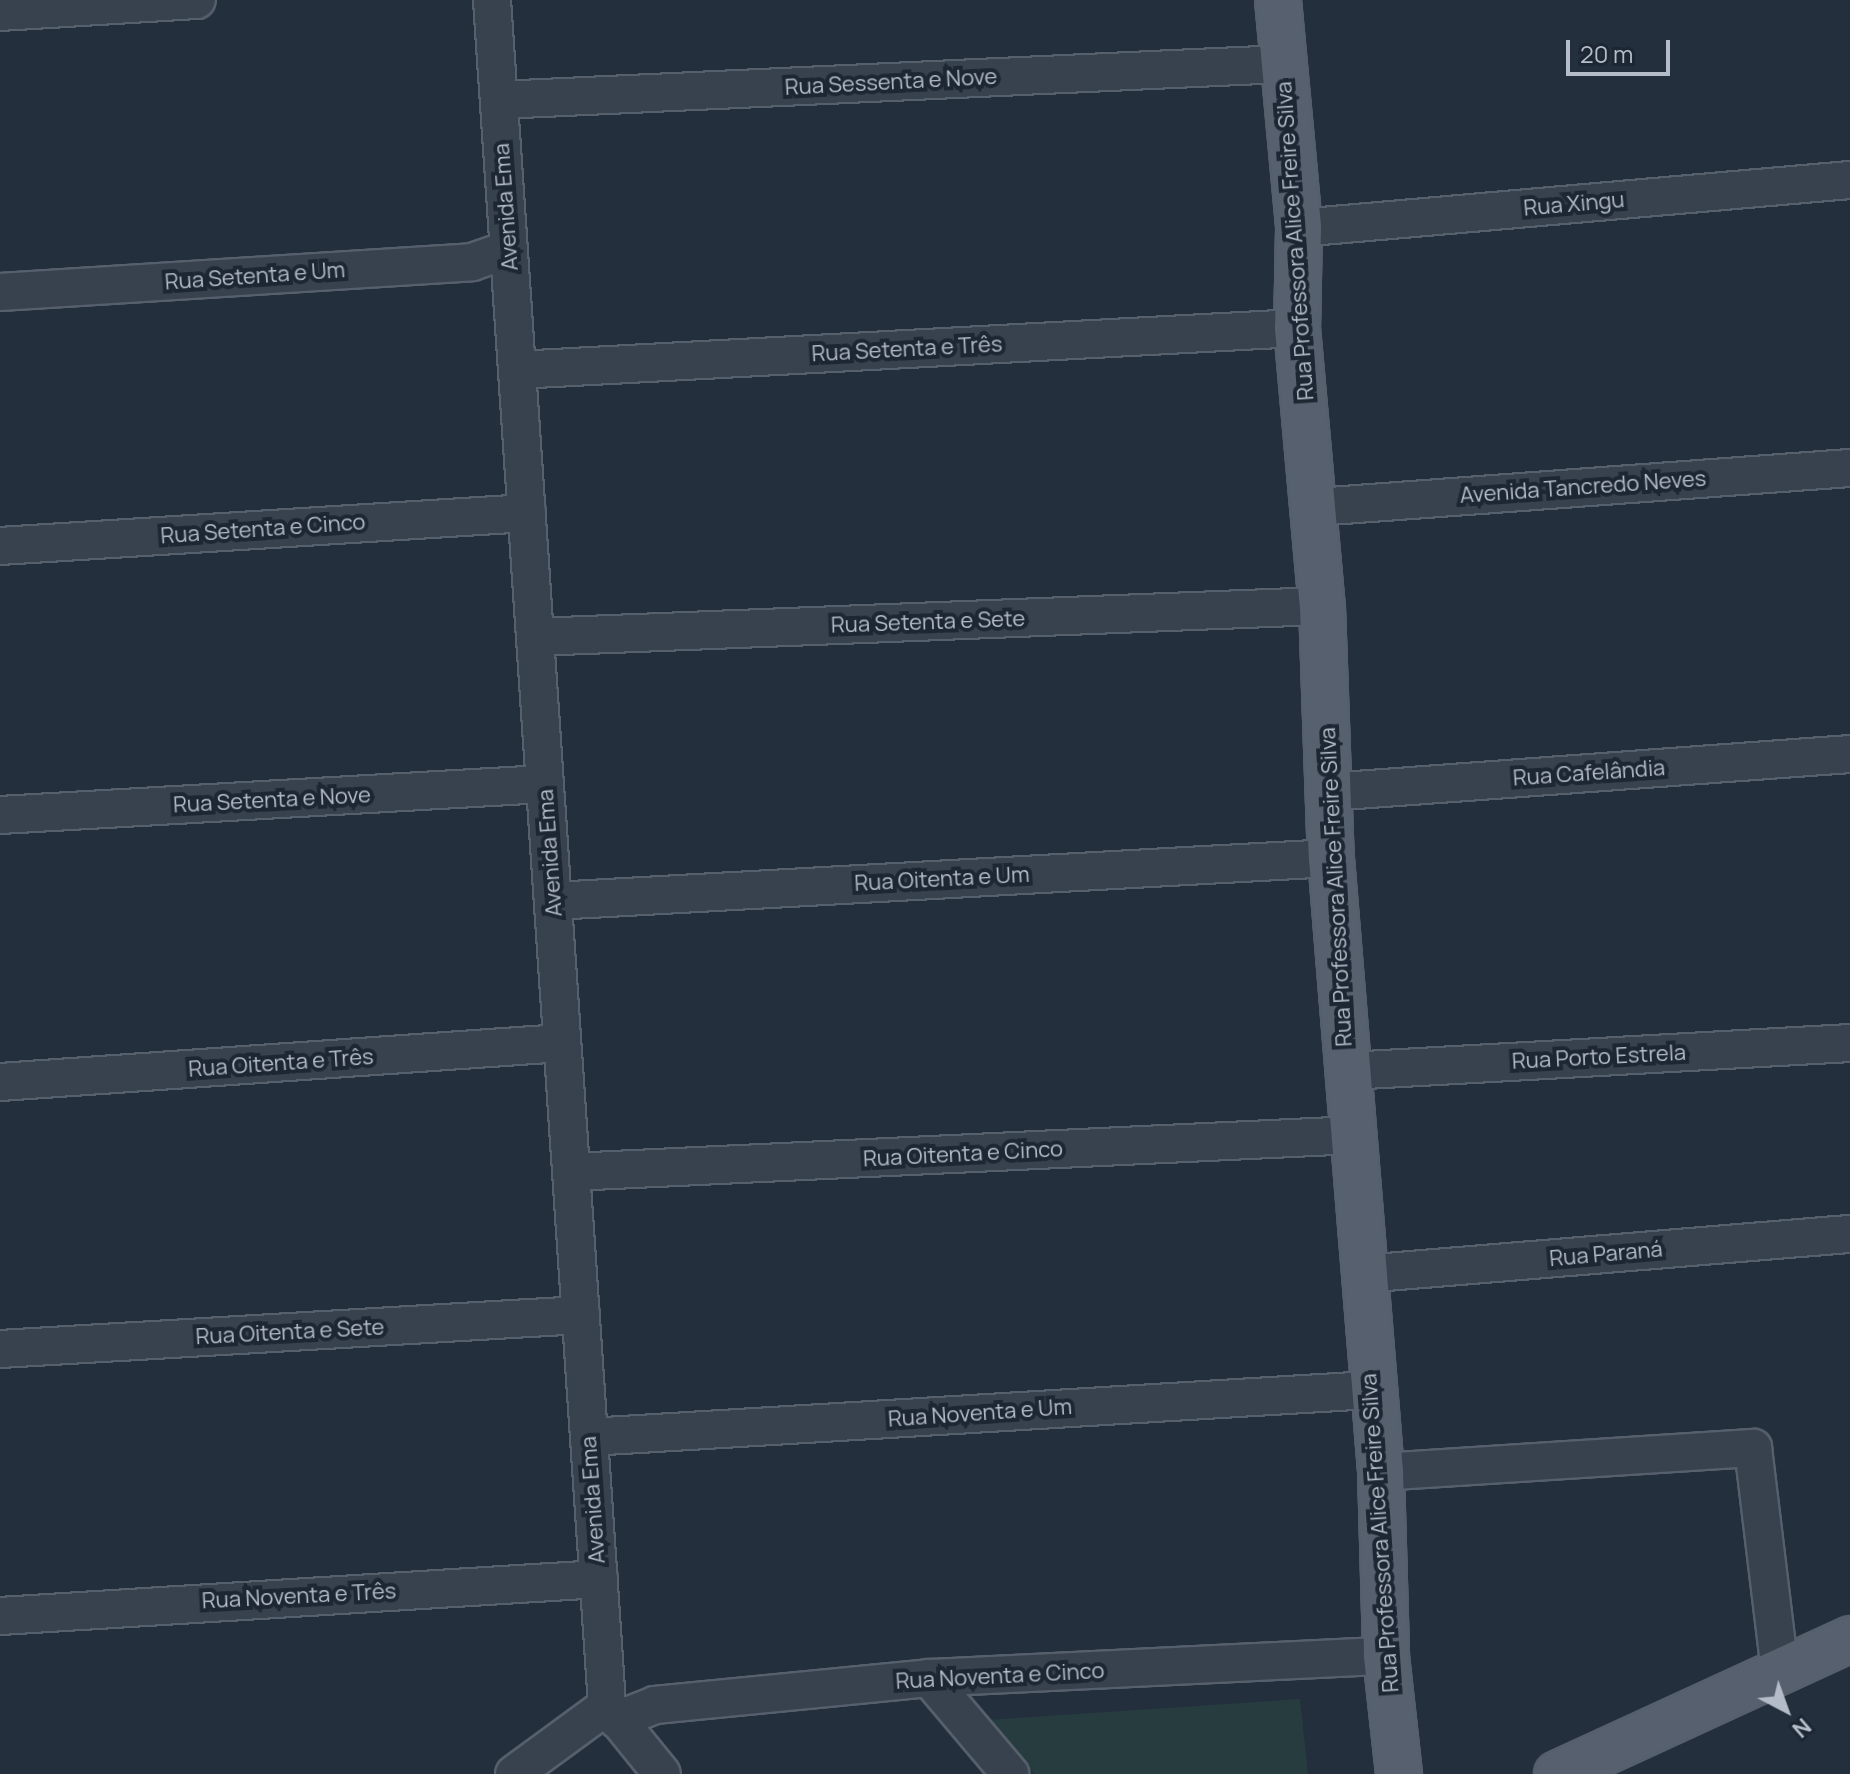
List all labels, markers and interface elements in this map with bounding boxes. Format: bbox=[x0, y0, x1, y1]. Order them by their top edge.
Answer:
scale bar bbox=[1570, 24, 1674, 74]
text: 20 m bbox=[1580, 37, 1633, 70]
street label: Rua Sessenta e Nove bbox=[784, 63, 998, 101]
street label: Rua Professora Alice Freire Silva bbox=[1271, 81, 1319, 401]
street label: Avenida Ema bbox=[488, 142, 524, 272]
street label: Rua Xingu bbox=[1522, 186, 1626, 222]
street label: Rua Setenta e Um bbox=[164, 257, 346, 295]
street label: Rua Setenta e Três bbox=[811, 331, 1003, 367]
street label: Avenida Tancredo Neves bbox=[1459, 465, 1707, 509]
street label: Rua Setenta e Cinco bbox=[160, 509, 366, 549]
street label: Rua Setenta e Sete bbox=[830, 605, 1026, 639]
street label: Rua Professora Alice Freire Silva bbox=[1314, 727, 1358, 1047]
street label: Rua Cafelândia bbox=[1512, 755, 1666, 791]
street label: Rua Setenta e Nove bbox=[173, 782, 371, 818]
street label: Avenida Ema bbox=[532, 788, 568, 918]
street label: Rua Oitenta e Um bbox=[854, 861, 1030, 897]
street label: Rua Porto Estrela bbox=[1511, 1039, 1687, 1075]
street label: Rua Oitenta e Três bbox=[187, 1043, 375, 1083]
street label: Rua Oitenta e Cinco bbox=[862, 1136, 1064, 1172]
street label: Rua Paraná bbox=[1548, 1236, 1664, 1272]
street label: Rua Oitenta e Sete bbox=[195, 1314, 385, 1350]
street label: Rua Professora Alice Freire Silva bbox=[1356, 1373, 1404, 1693]
street label: Rua Noventa e Um bbox=[887, 1393, 1073, 1433]
street label: Avenida Ema bbox=[575, 1435, 611, 1565]
street label: Rua Noventa e Três bbox=[201, 1578, 397, 1614]
street label: Rua Noventa e Cinco bbox=[895, 1657, 1105, 1695]
north arrow bbox=[1746, 1670, 1826, 1750]
text: N bbox=[1786, 1712, 1818, 1745]

